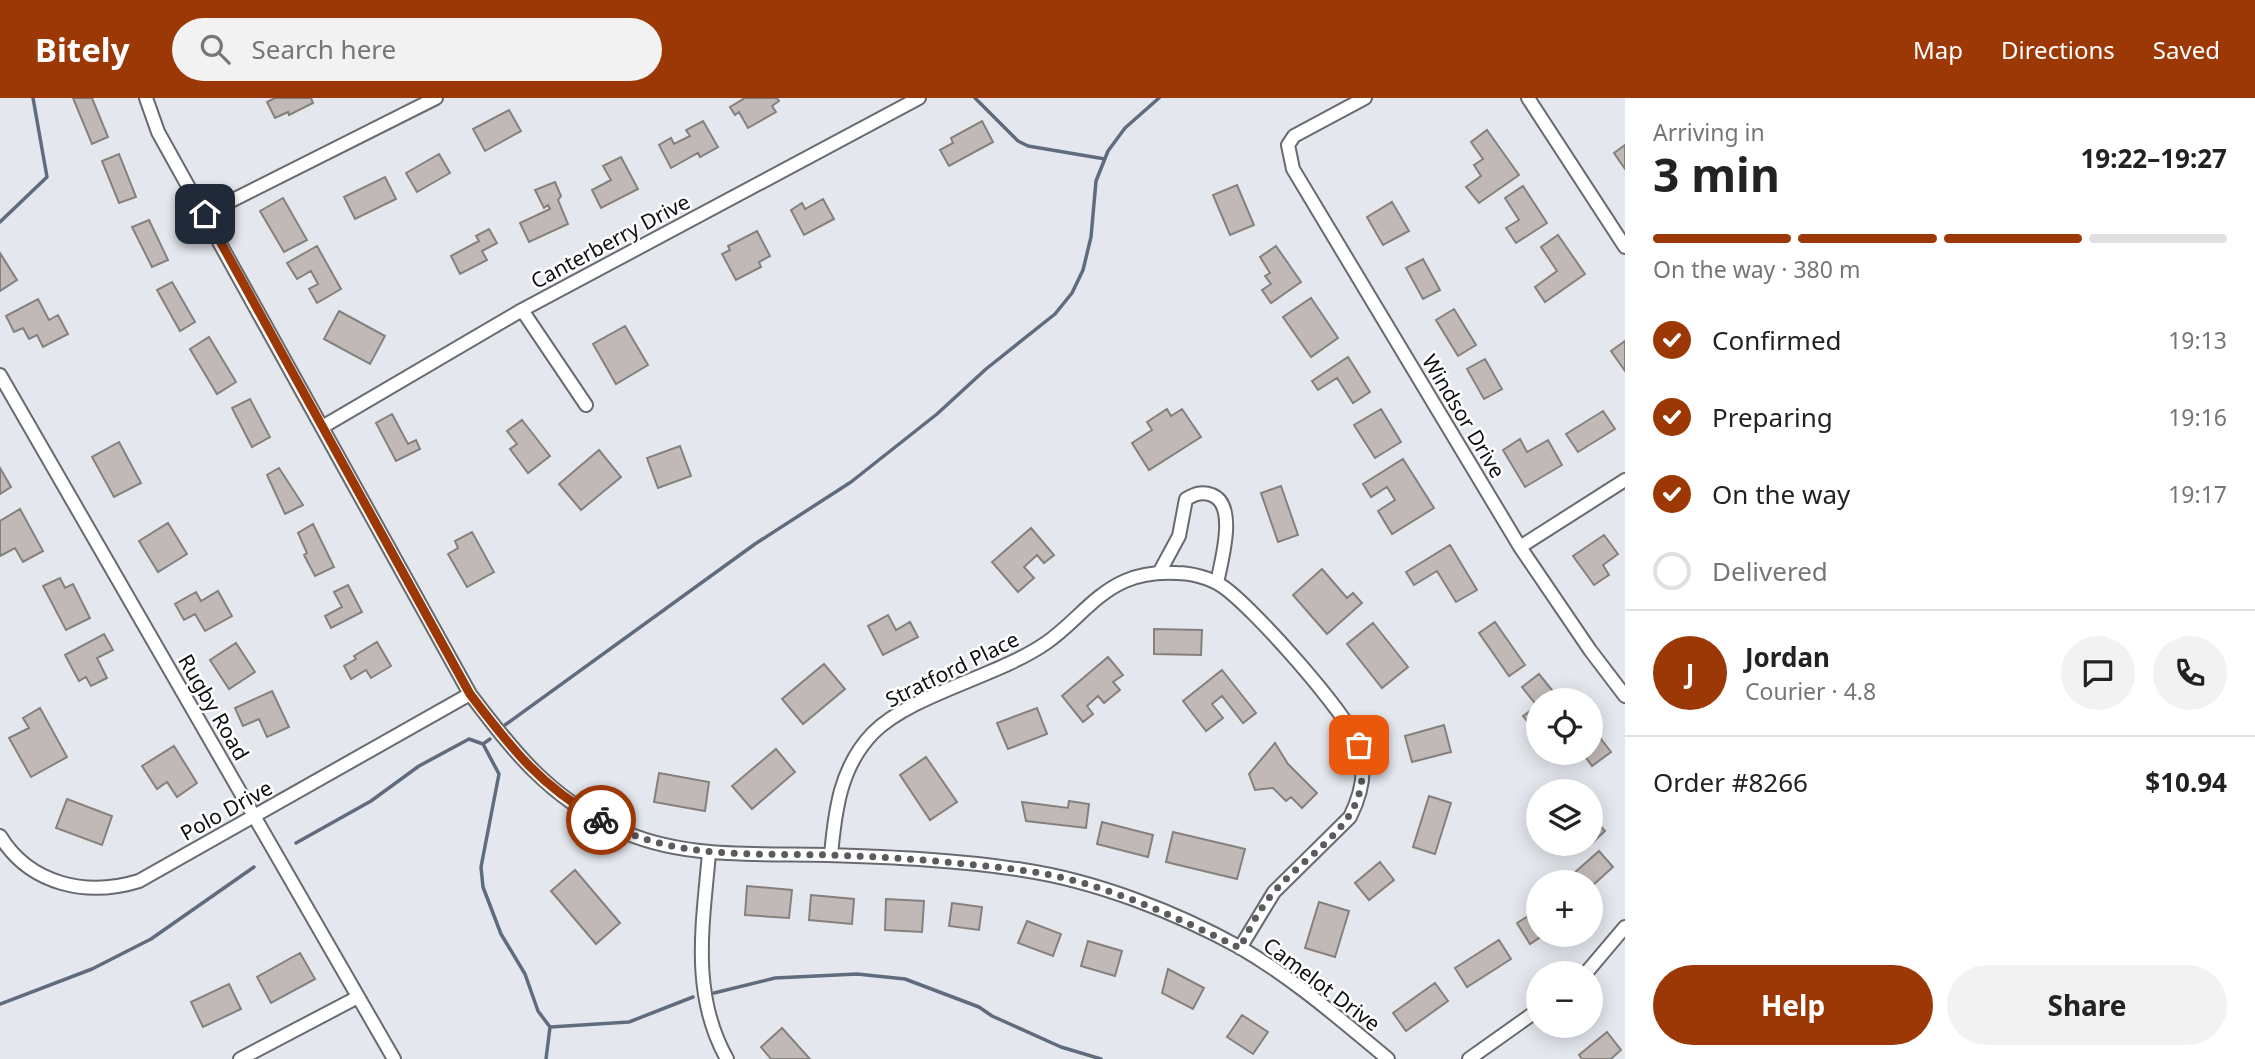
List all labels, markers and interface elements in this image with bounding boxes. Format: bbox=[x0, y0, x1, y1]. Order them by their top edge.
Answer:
search box bbox=[172, 18, 662, 81]
text: Bitely bbox=[35, 27, 130, 72]
icon: search bbox=[196, 30, 234, 68]
text: Search here bbox=[252, 31, 396, 67]
text: Map bbox=[1913, 33, 1963, 66]
text: Directions bbox=[2001, 33, 2115, 66]
text: Saved bbox=[2153, 33, 2220, 66]
text: Arriving in bbox=[1653, 116, 1765, 148]
text: 19:22–19:27 bbox=[2080, 140, 2227, 176]
text: 3 min bbox=[1653, 143, 1780, 205]
pin bbox=[175, 184, 235, 244]
street label: Canterberry Drive bbox=[526, 187, 694, 295]
icon: home bbox=[186, 195, 224, 233]
text: On the way · 380 m bbox=[1653, 253, 1860, 285]
icon: check bbox=[1653, 321, 1691, 359]
text: Confirmed bbox=[1712, 322, 1842, 358]
text: 19:13 bbox=[2168, 324, 2227, 356]
street label: Windsor Drive bbox=[1416, 349, 1512, 483]
icon: check bbox=[1653, 398, 1691, 436]
text: Preparing bbox=[1712, 399, 1833, 435]
text: 19:16 bbox=[2168, 401, 2227, 433]
icon: check bbox=[1653, 475, 1691, 513]
text: On the way bbox=[1712, 476, 1850, 512]
text: 19:17 bbox=[2168, 478, 2227, 510]
text: Delivered bbox=[1712, 553, 1828, 589]
street label: Stratford Place bbox=[881, 625, 1023, 713]
button: chat bbox=[2061, 636, 2135, 710]
button: phone bbox=[2153, 636, 2227, 710]
text: Jordan bbox=[1745, 639, 1830, 675]
street label: Rugby Road bbox=[172, 649, 256, 765]
text: J bbox=[1686, 655, 1694, 691]
text: Courier · 4.8 bbox=[1745, 675, 1876, 707]
map controls bbox=[1526, 688, 1603, 1038]
button: locate bbox=[1526, 688, 1603, 765]
pin bbox=[1329, 715, 1389, 775]
icon: bag bbox=[1340, 726, 1378, 764]
text: Order #8266 bbox=[1653, 764, 1808, 800]
text: $10.94 bbox=[2145, 764, 2227, 800]
street label: Polo Drive bbox=[175, 773, 277, 847]
button: layers bbox=[1526, 779, 1603, 856]
courier bbox=[566, 785, 636, 855]
icon: bike bbox=[582, 801, 620, 839]
button: + bbox=[1526, 870, 1603, 947]
street label: Camelot Drive bbox=[1258, 931, 1386, 1037]
button: − bbox=[1526, 961, 1603, 1038]
button: Help bbox=[1653, 965, 1933, 1045]
button: Share bbox=[1947, 965, 2227, 1045]

